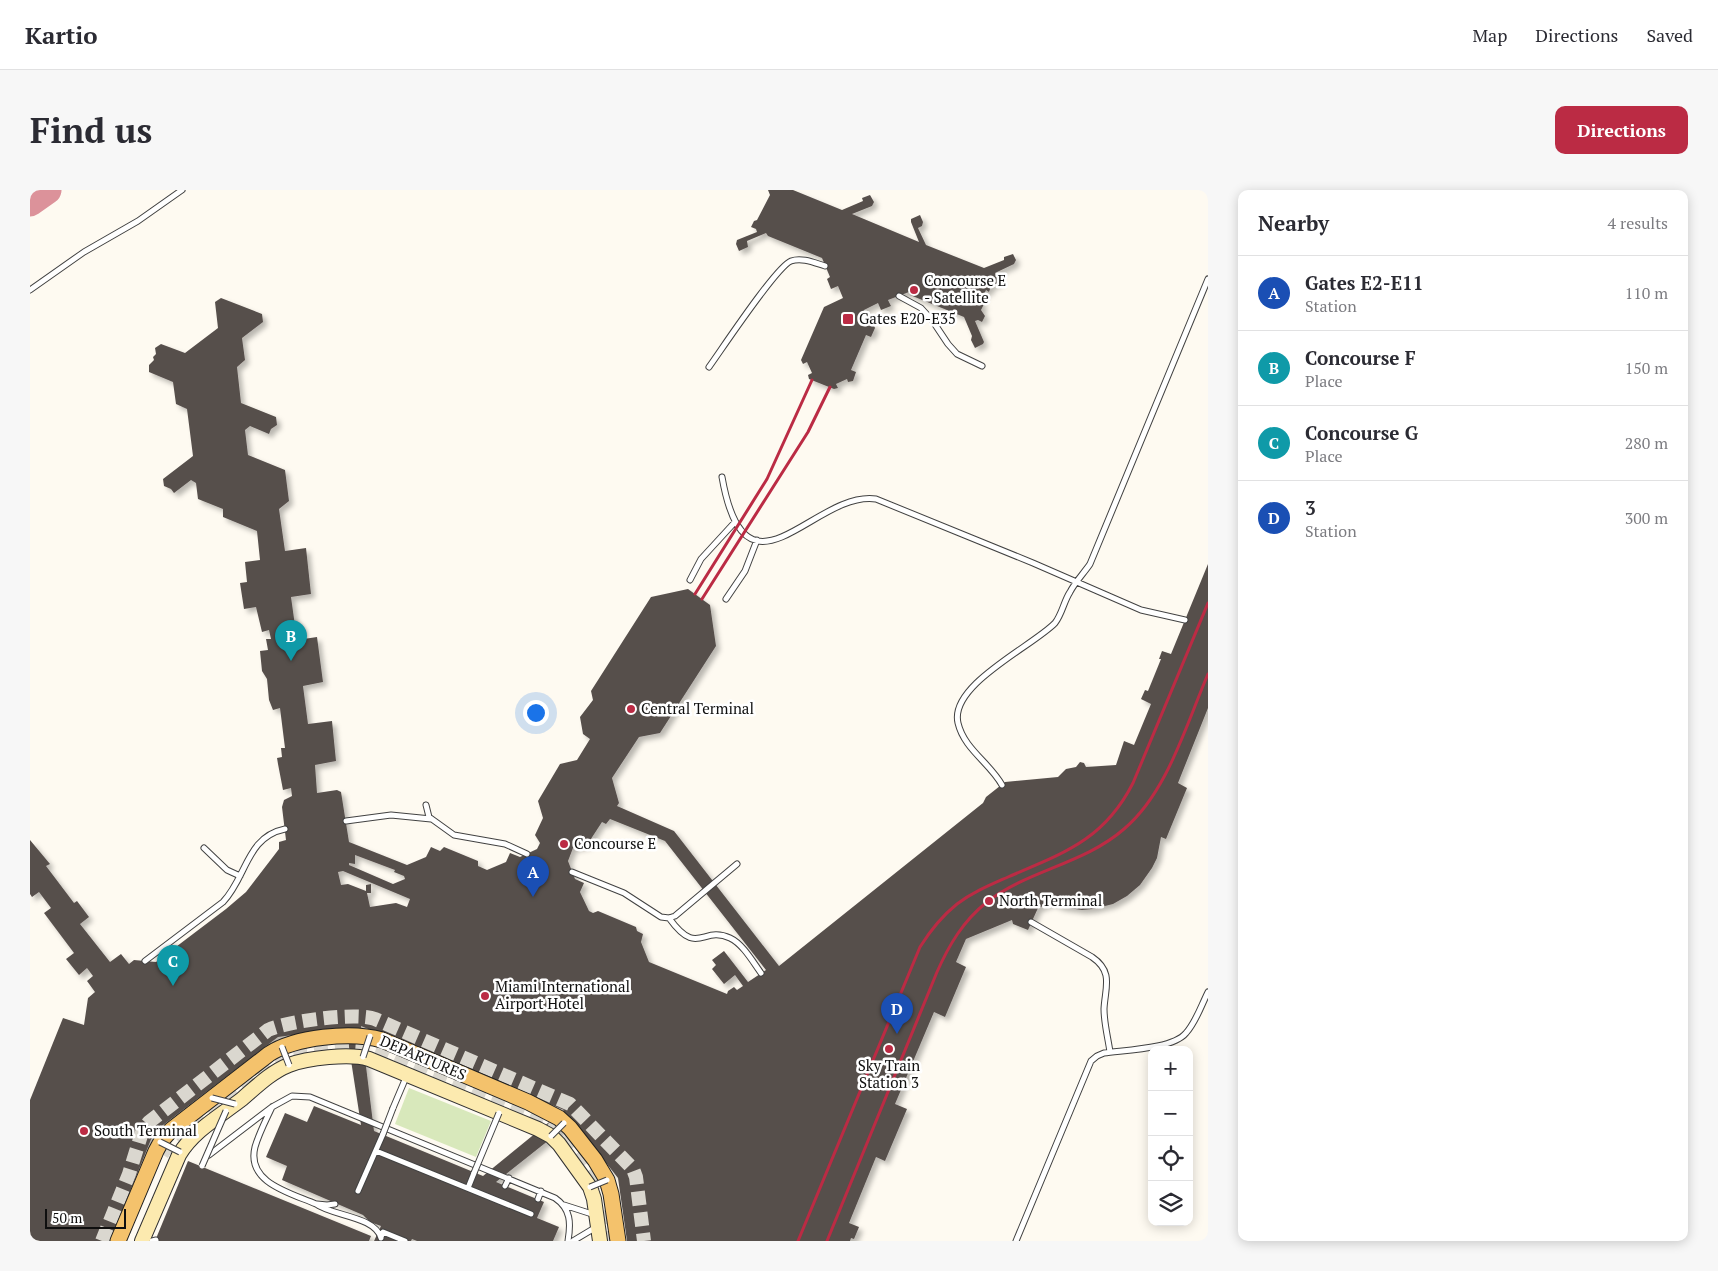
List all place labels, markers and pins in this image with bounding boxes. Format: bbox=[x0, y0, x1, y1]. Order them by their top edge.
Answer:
place label: Concourse E - Satellite bbox=[924, 270, 1006, 307]
marker: Concourse E - Satellite bbox=[908, 284, 920, 296]
place label: Gates E20-E35 bbox=[859, 308, 956, 328]
marker: Gates E20-E35 bbox=[841, 312, 855, 326]
pin: B bbox=[275, 620, 307, 661]
place label: Central Terminal bbox=[641, 698, 754, 718]
marker: Central Terminal bbox=[625, 703, 637, 715]
place label: Concourse E bbox=[574, 833, 656, 853]
marker: Concourse E bbox=[558, 838, 570, 850]
pin: A bbox=[517, 856, 549, 897]
place label: North Terminal bbox=[999, 890, 1102, 910]
marker: North Terminal bbox=[983, 895, 995, 907]
pin: C bbox=[157, 945, 189, 986]
place label: Miami International Airport Hotel bbox=[495, 976, 630, 1013]
marker: Miami International Airport Hotel bbox=[479, 990, 491, 1002]
pin: D bbox=[881, 993, 913, 1034]
marker: Sky Train Station 3 bbox=[883, 1043, 895, 1055]
place label: Sky Train Station 3 bbox=[858, 1055, 920, 1092]
place label: South Terminal bbox=[94, 1120, 197, 1140]
marker: South Terminal bbox=[78, 1125, 90, 1137]

